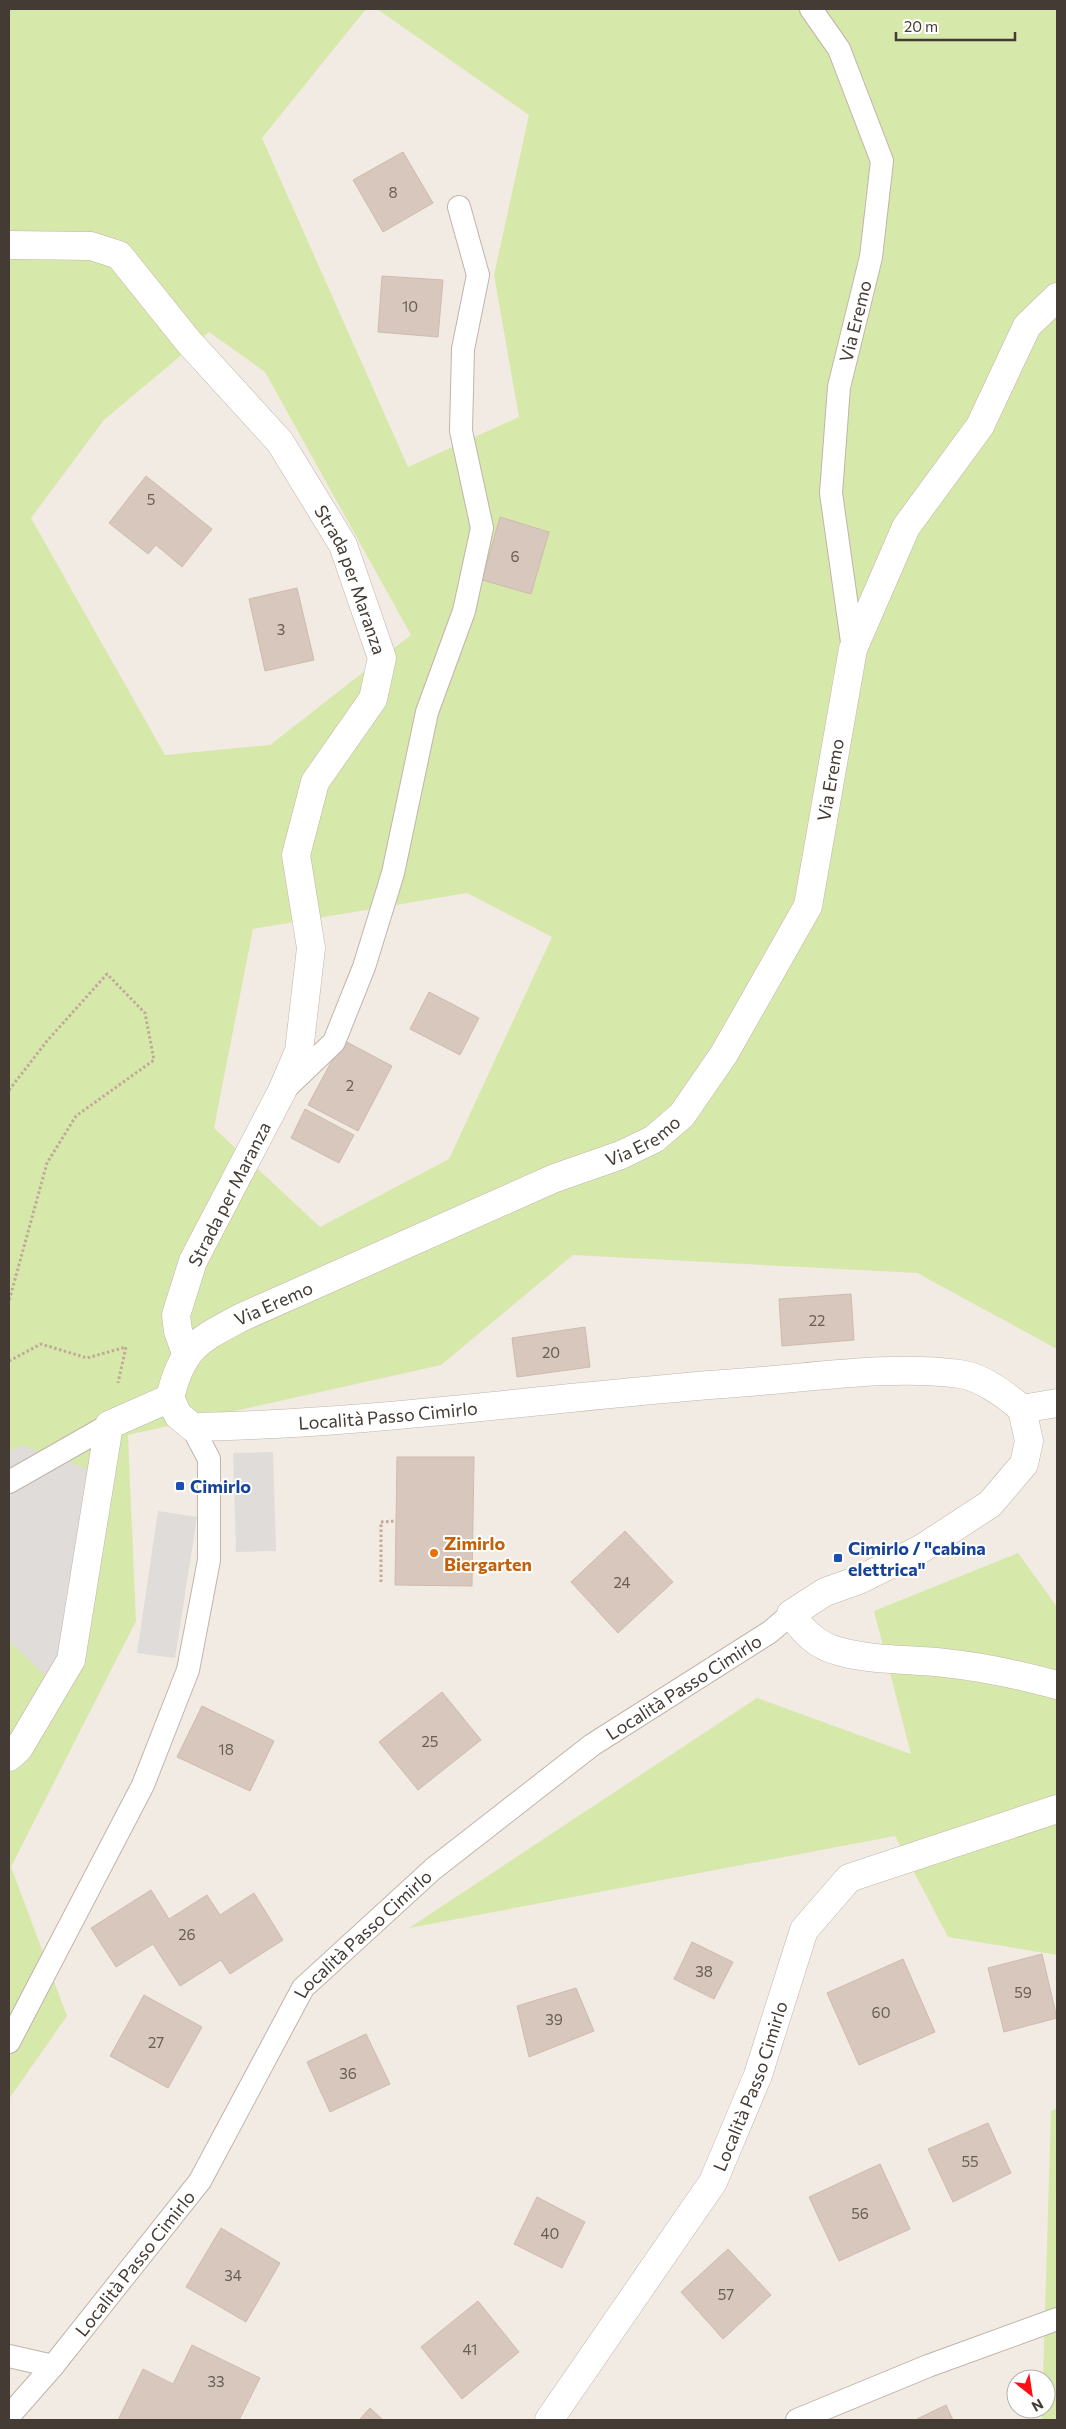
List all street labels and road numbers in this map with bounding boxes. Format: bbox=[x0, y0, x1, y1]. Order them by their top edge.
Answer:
street label: Via Eremo bbox=[834, 278, 876, 364]
street label: Strada per Maranza bbox=[310, 501, 391, 657]
street label: Via Eremo bbox=[812, 737, 848, 823]
street label: Via Eremo bbox=[602, 1111, 685, 1171]
street label: Strada per Maranza bbox=[183, 1118, 275, 1270]
street label: Via Eremo bbox=[231, 1276, 316, 1330]
street label: Località Passo Cimirlo bbox=[298, 1397, 479, 1434]
street label: Località Passo Cimirlo bbox=[602, 1629, 765, 1744]
street label: Località Passo Cimirlo bbox=[289, 1865, 436, 2002]
street label: Località Passo Cimirlo bbox=[708, 1998, 792, 2174]
street label: Località Passo Cimirlo bbox=[70, 2186, 199, 2340]

